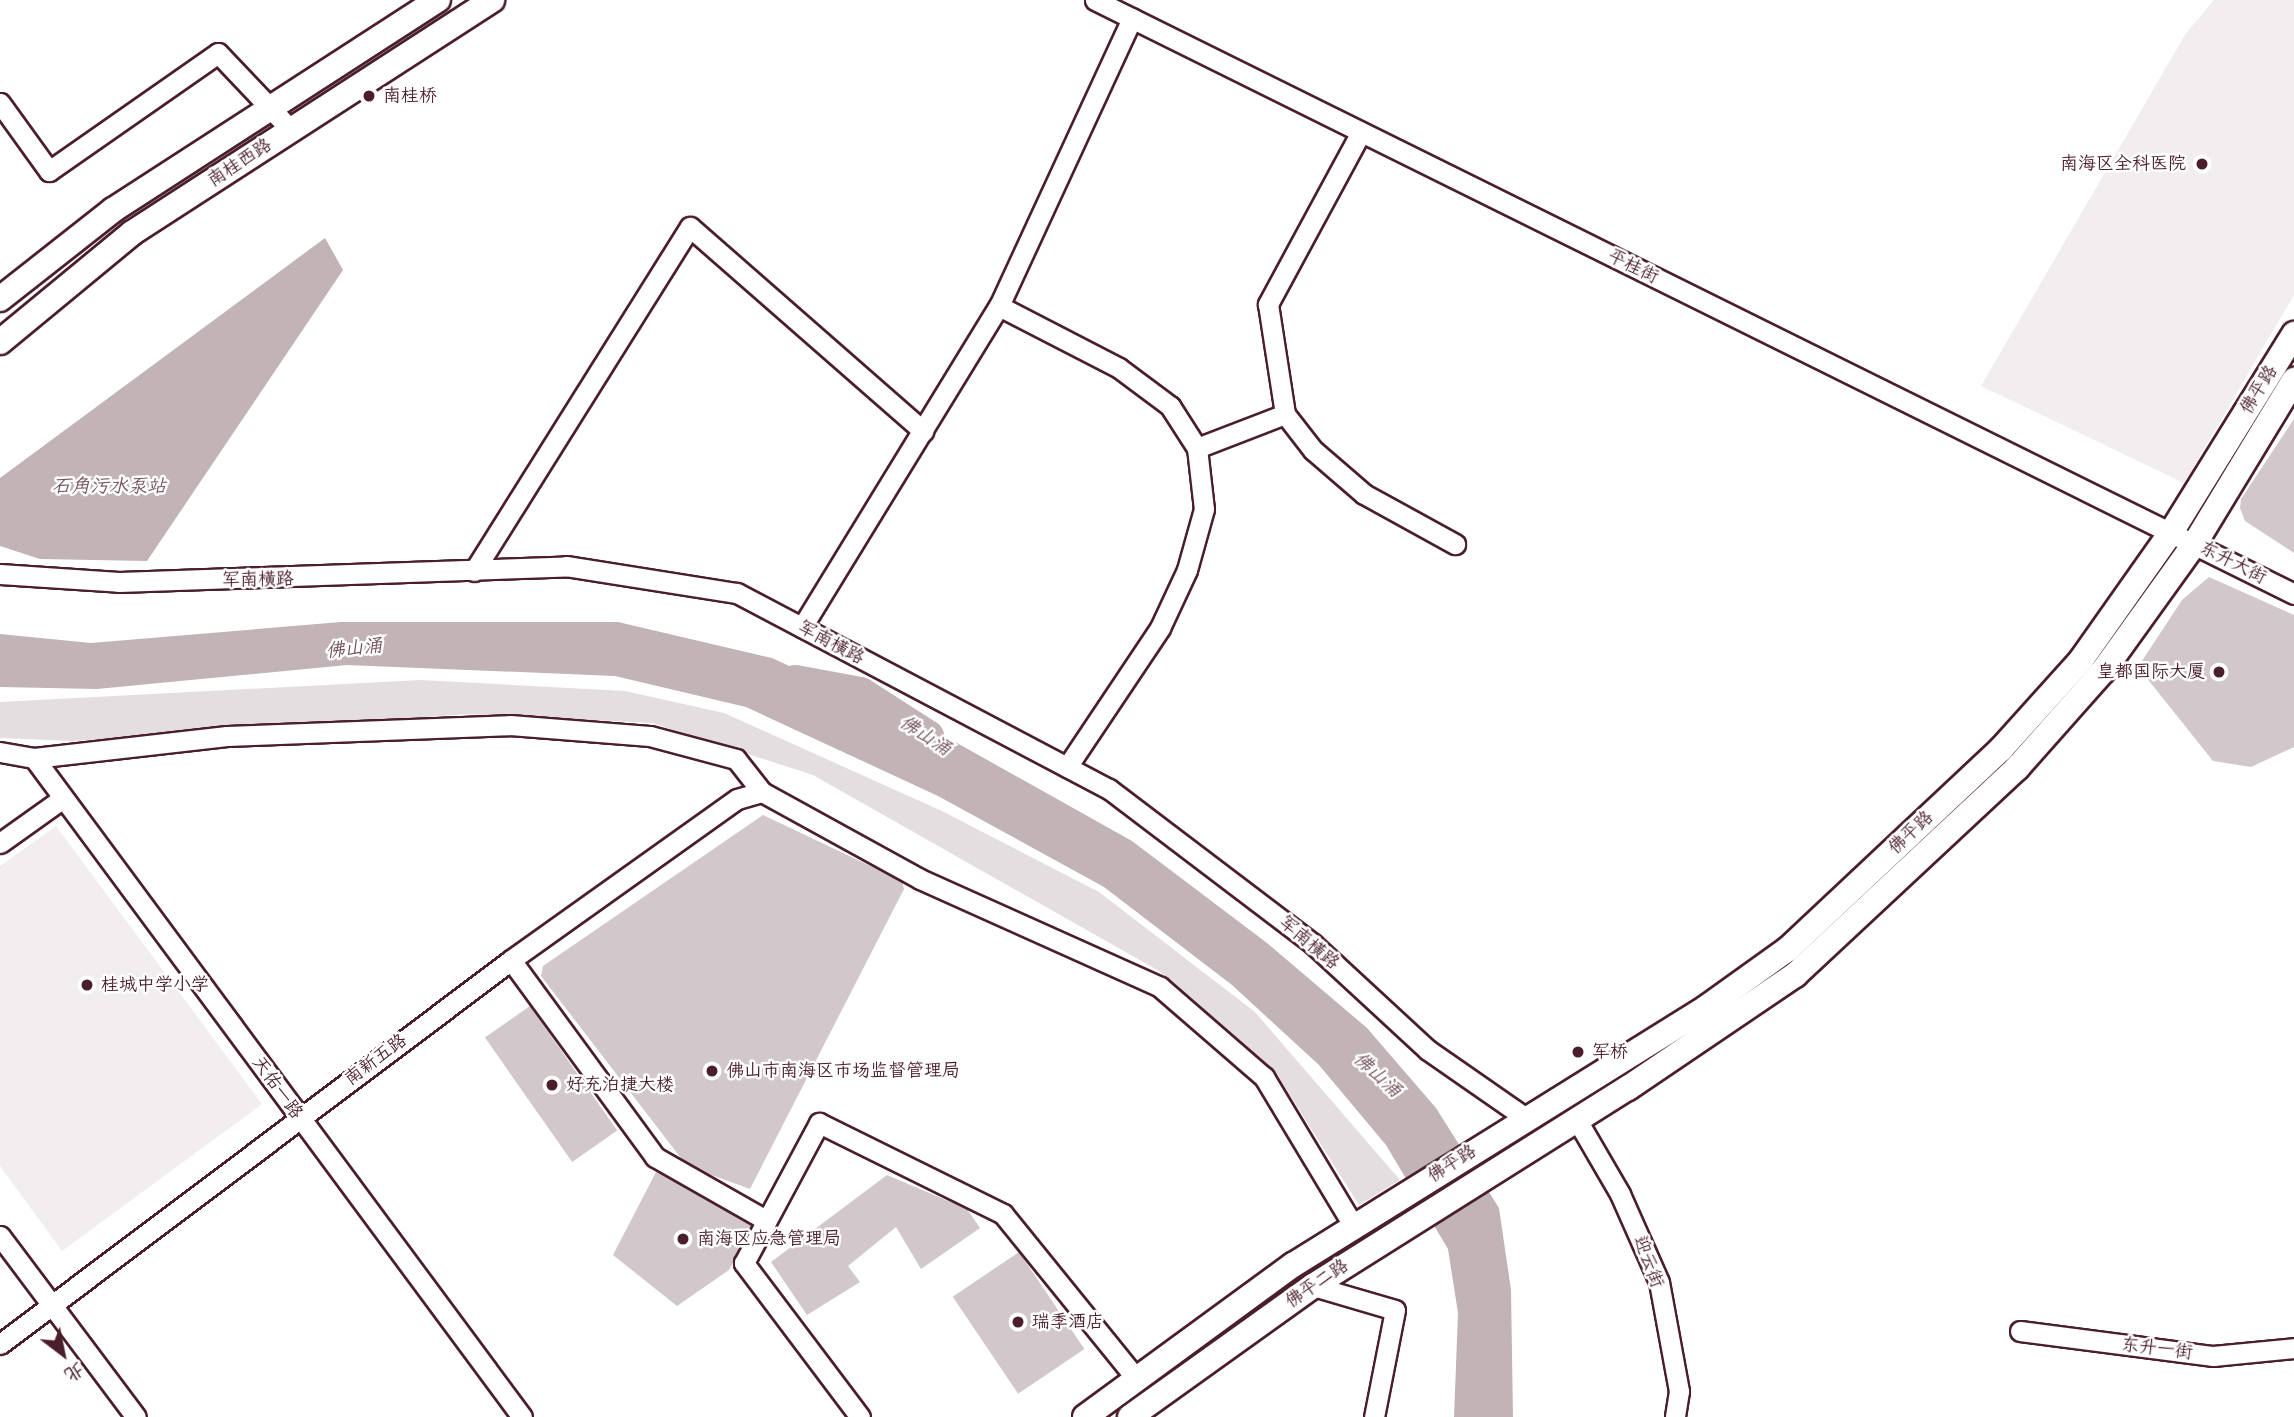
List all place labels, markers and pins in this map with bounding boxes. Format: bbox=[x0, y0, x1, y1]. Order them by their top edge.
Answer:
place label: 南桂桥 bbox=[383, 85, 437, 107]
marker: 南桂桥 bbox=[361, 88, 377, 104]
place label: 南海区全科医院 bbox=[2060, 153, 2186, 175]
marker: 南海区全科医院 bbox=[2192, 154, 2212, 174]
place label: 皇都国际大厦 bbox=[2097, 661, 2205, 683]
marker: 皇都国际大厦 bbox=[2211, 664, 2227, 680]
place label: 桂城中学小学 bbox=[101, 974, 209, 996]
marker: 桂城中学小学 bbox=[79, 977, 95, 993]
place label: 军桥 bbox=[1592, 1041, 1628, 1063]
marker: 军桥 bbox=[1570, 1044, 1586, 1060]
place label: 佛山市南海区市场监督管理局 bbox=[726, 1060, 960, 1082]
marker: 佛山市南海区市场监督管理局 bbox=[704, 1063, 720, 1079]
place label: 好充泊捷大楼 bbox=[566, 1074, 674, 1096]
marker: 好充泊捷大楼 bbox=[544, 1077, 560, 1093]
place label: 南海区应急管理局 bbox=[697, 1228, 841, 1250]
marker: 南海区应急管理局 bbox=[675, 1231, 691, 1247]
place label: 瑞季酒店 bbox=[1032, 1311, 1104, 1333]
marker: 瑞季酒店 bbox=[1010, 1314, 1026, 1330]

